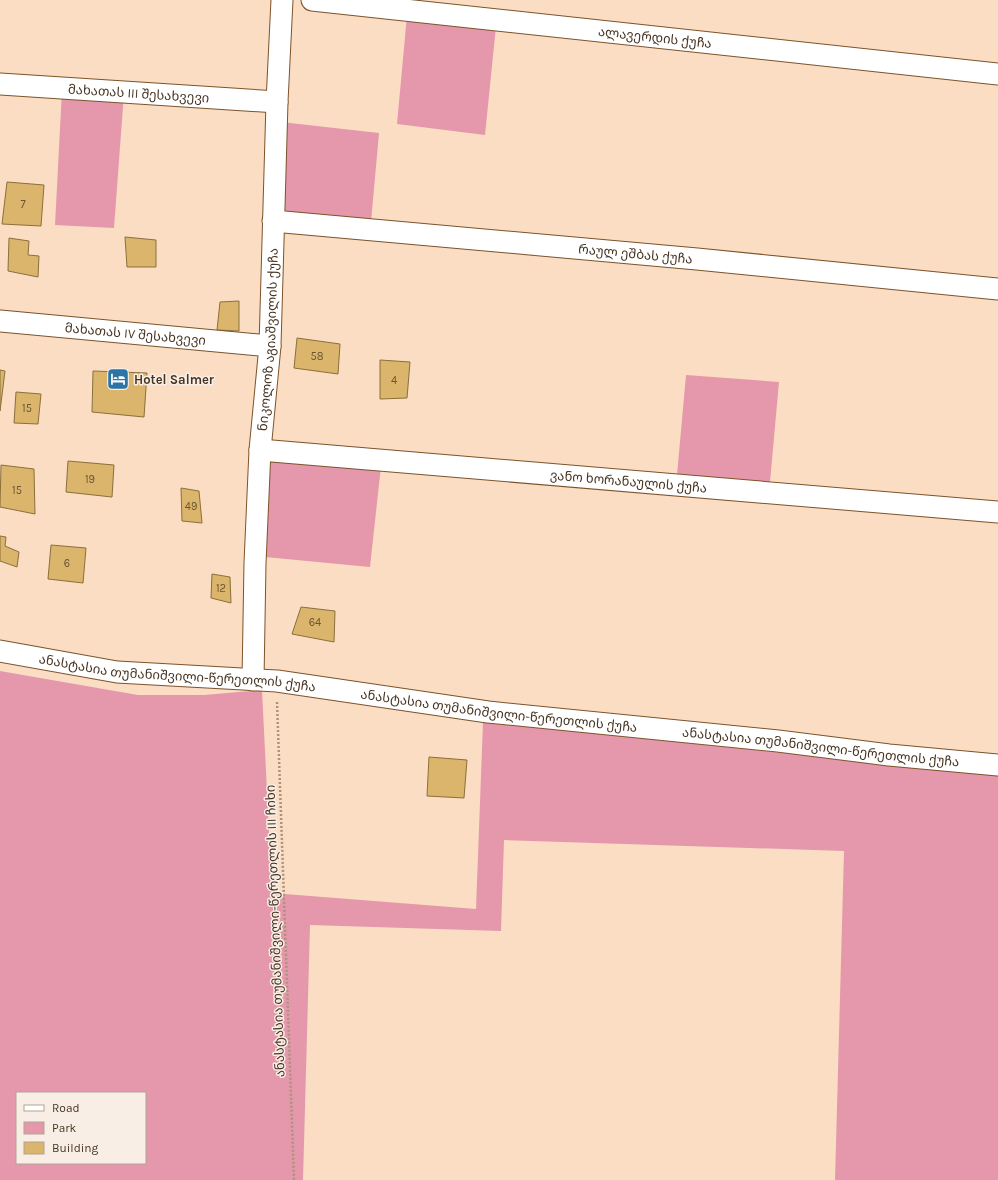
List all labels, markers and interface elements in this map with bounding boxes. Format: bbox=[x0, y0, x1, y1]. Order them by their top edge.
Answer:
street label: ალავერდის ქუჩა bbox=[597, 23, 713, 51]
street label: მახათას III შესახვევი bbox=[68, 81, 210, 105]
house number: 7 bbox=[20, 198, 26, 211]
street label: რაულ ეშბას ქუჩა bbox=[578, 241, 693, 266]
street label: ნიკოლოზ აგიაშვილის ქუჩა bbox=[254, 248, 280, 432]
street label: მახათას IV შესახვევი bbox=[64, 320, 207, 348]
house number: 58 bbox=[311, 350, 324, 363]
hotel icon: Hotel Salmer bbox=[105, 366, 131, 392]
place label: Hotel Salmer bbox=[134, 372, 215, 387]
house number: 4 bbox=[391, 374, 397, 387]
house number: 15 bbox=[22, 402, 32, 415]
street label: ვანო ხორანაულის ქუჩა bbox=[550, 467, 708, 495]
house number: 19 bbox=[85, 473, 95, 486]
house number: 15 bbox=[12, 484, 22, 497]
house number: 49 bbox=[185, 500, 197, 513]
house number: 6 bbox=[64, 557, 70, 570]
house number: 12 bbox=[216, 582, 226, 595]
house number: 64 bbox=[309, 616, 321, 629]
street label: ანასტასია თუმანიშვილი-წერეთლის ქუჩა bbox=[38, 651, 317, 694]
street label: ანასტასია თუმანიშვილი-წერეთლის ქუჩა bbox=[360, 686, 638, 734]
street label: ანასტასია თუმანიშვილი-წერეთლის ქუჩა bbox=[682, 724, 960, 769]
street label: ანასტასია თუმანიშვილი-წერეთლის III ჩიხი bbox=[262, 785, 289, 1077]
legend bbox=[16, 1092, 146, 1164]
text: Road bbox=[52, 1101, 80, 1115]
text: Park bbox=[52, 1121, 77, 1135]
text: Building bbox=[52, 1141, 99, 1155]

